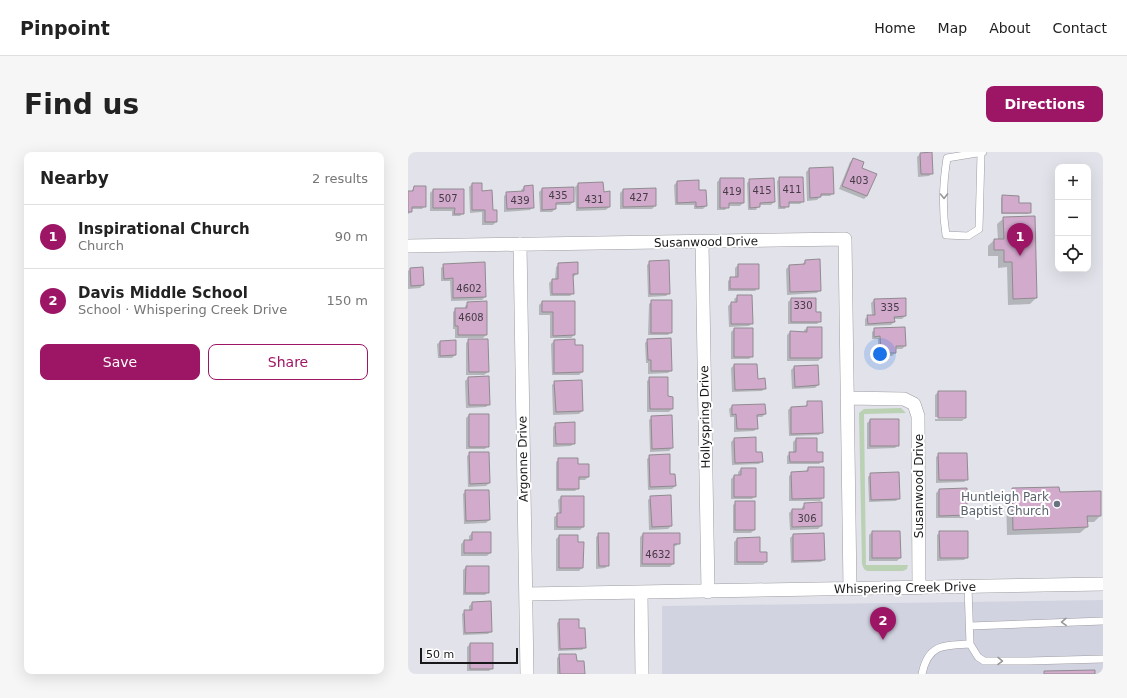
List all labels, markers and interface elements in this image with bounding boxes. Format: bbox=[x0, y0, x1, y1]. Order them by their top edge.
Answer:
text: Pinpoint bbox=[20, 17, 110, 39]
text: Home bbox=[874, 20, 916, 36]
text: Map bbox=[938, 20, 967, 36]
text: About bbox=[989, 20, 1031, 36]
text: Contact bbox=[1053, 20, 1107, 36]
button: Directions bbox=[986, 86, 1103, 122]
text: Find us bbox=[24, 88, 139, 121]
map controls bbox=[1055, 164, 1091, 272]
button: + bbox=[1055, 164, 1091, 200]
text: Nearby bbox=[40, 168, 109, 188]
text: 2 results bbox=[312, 171, 368, 186]
house number: 403 bbox=[849, 175, 869, 186]
house number: 411 bbox=[782, 184, 802, 195]
house number: 415 bbox=[752, 185, 772, 196]
house number: 419 bbox=[722, 186, 742, 197]
house number: 435 bbox=[548, 190, 568, 201]
house number: 427 bbox=[629, 192, 649, 203]
house number: 507 bbox=[438, 193, 458, 204]
one-way arrow bbox=[940, 193, 948, 199]
house number: 431 bbox=[584, 194, 604, 205]
house number: 439 bbox=[510, 195, 530, 206]
button: − bbox=[1055, 200, 1091, 236]
text: Inspirational Church bbox=[78, 220, 250, 238]
pin: 1 bbox=[1007, 223, 1033, 256]
text: 1 bbox=[48, 229, 58, 244]
text: 90 m bbox=[335, 229, 368, 244]
street label: Susanwood Drive bbox=[654, 234, 758, 250]
button: locate bbox=[1055, 236, 1091, 272]
text: Church bbox=[78, 238, 124, 253]
house number: 4602 bbox=[456, 283, 482, 294]
text: Davis Middle School bbox=[78, 284, 248, 302]
text: 2 bbox=[48, 293, 58, 308]
text: 150 m bbox=[326, 293, 368, 308]
house number: 330 bbox=[793, 300, 813, 311]
text: School · Whispering Creek Drive bbox=[78, 302, 287, 317]
house number: 335 bbox=[880, 302, 900, 313]
house number: 4608 bbox=[458, 312, 484, 323]
button: Save bbox=[40, 344, 200, 380]
button: Share bbox=[208, 344, 368, 380]
your location bbox=[870, 344, 890, 364]
street label: Hollyspring Drive bbox=[697, 365, 713, 469]
street label: Argonne Drive bbox=[515, 416, 531, 502]
street label: Susanwood Drive bbox=[912, 434, 926, 538]
place label: Huntleigh Park Baptist Church bbox=[961, 490, 1049, 518]
marker: Huntleigh Park Baptist Church bbox=[1052, 499, 1062, 509]
house number: 306 bbox=[797, 513, 817, 524]
house number: 4632 bbox=[645, 549, 671, 560]
street label: Whispering Creek Drive bbox=[834, 580, 976, 596]
pin: 2 bbox=[870, 607, 896, 640]
one-way arrow bbox=[1061, 618, 1067, 626]
scale bar bbox=[420, 646, 518, 665]
text: 50 m bbox=[426, 648, 454, 661]
one-way arrow bbox=[997, 657, 1003, 665]

